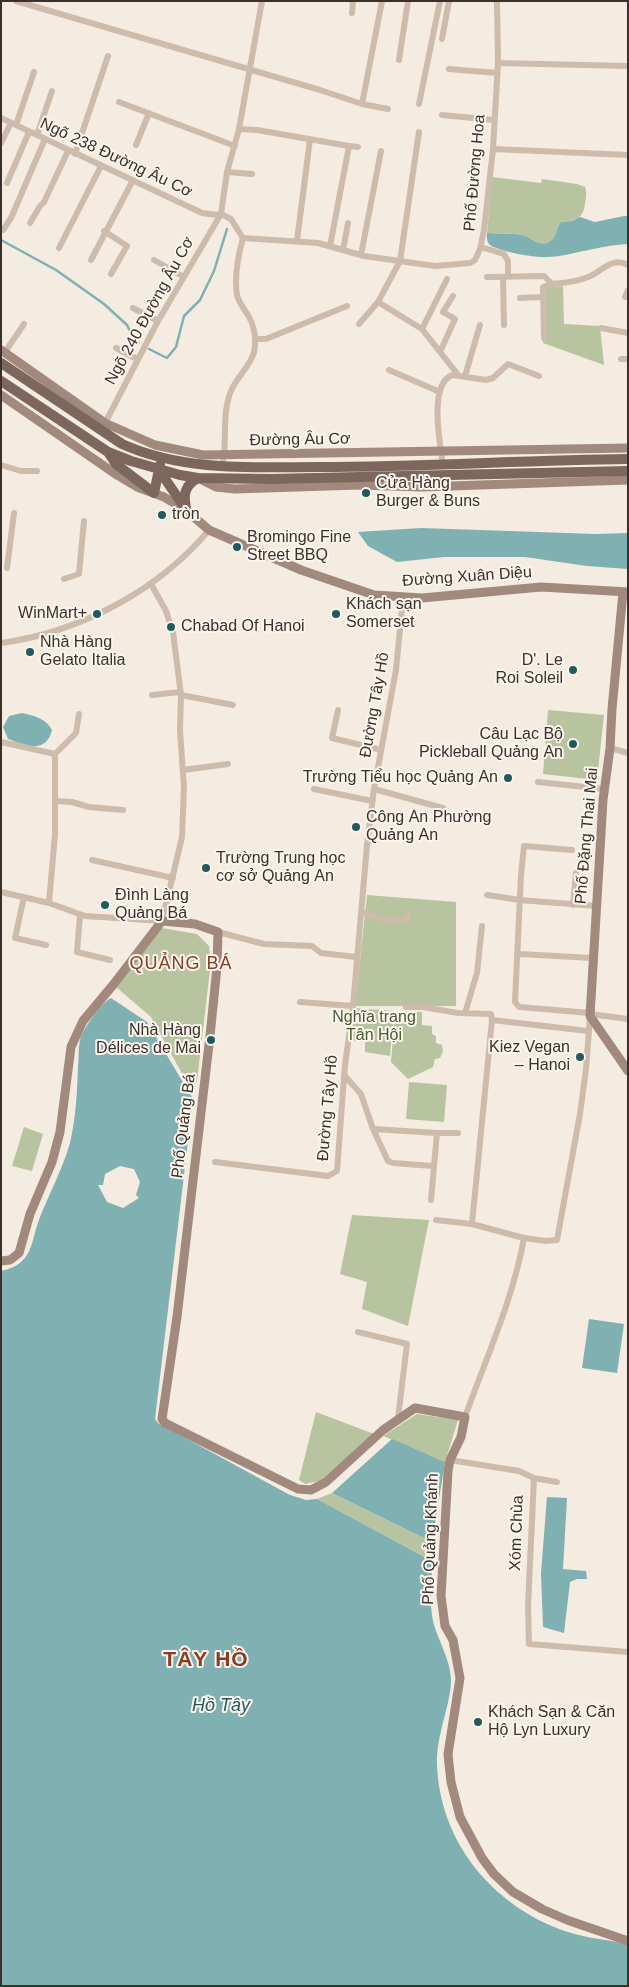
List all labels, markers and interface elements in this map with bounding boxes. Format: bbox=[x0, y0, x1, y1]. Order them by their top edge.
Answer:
street label: Ngõ 238 Đường Âu Cơ bbox=[37, 114, 195, 202]
street label: Phố Đường Hoa bbox=[460, 114, 490, 232]
street label: Ngõ 240 Đường Âu Cơ bbox=[101, 234, 199, 388]
street label: Đường Âu Cơ bbox=[249, 430, 351, 450]
place label: Cửa Hàng Burger & Buns bbox=[376, 474, 480, 512]
marker: Cửa Hàng Burger & Buns bbox=[360, 487, 372, 499]
place label: tròn bbox=[172, 505, 200, 525]
marker: tròn bbox=[156, 509, 168, 521]
place label: Bromingo Fine Street BBQ bbox=[247, 528, 351, 566]
marker: Bromingo Fine Street BBQ bbox=[231, 541, 243, 553]
street label: Đường Xuân Diệu bbox=[402, 563, 532, 591]
place label: Khách sạn Somerset bbox=[346, 595, 422, 633]
place label: WinMart+ bbox=[18, 604, 87, 624]
marker: WinMart+ bbox=[91, 608, 103, 620]
marker: Khách sạn Somerset bbox=[330, 608, 342, 620]
place label: Chabad Of Hanoi bbox=[181, 617, 305, 637]
marker: Chabad Of Hanoi bbox=[165, 621, 177, 633]
place label: Nhà Hàng Gelato Italia bbox=[40, 633, 125, 671]
marker: Nhà Hàng Gelato Italia bbox=[24, 646, 36, 658]
street label: Đường Tây Hồ bbox=[356, 651, 394, 759]
place label: D'. Le Roi Soleil bbox=[495, 651, 563, 689]
marker: D'. Le Roi Soleil bbox=[567, 664, 579, 676]
place label: Câu Lạc Bộ Pickleball Quảng An bbox=[419, 725, 563, 763]
marker: Câu Lạc Bộ Pickleball Quảng An bbox=[567, 738, 579, 750]
street label: Phố Đặng Thai Mai bbox=[571, 767, 603, 905]
place label: Trường Tiểu học Quảng An bbox=[303, 768, 498, 788]
marker: Trường Tiểu học Quảng An bbox=[502, 772, 514, 784]
place label: Công An Phường Quảng An bbox=[366, 808, 491, 846]
marker: Công An Phường Quảng An bbox=[350, 821, 362, 833]
place label: Trường Trung học cơ sở Quảng An bbox=[216, 849, 345, 887]
marker: Trường Trung học cơ sở Quảng An bbox=[200, 862, 212, 874]
place label: Đình Làng Quảng Bá bbox=[115, 886, 189, 924]
marker: Đình Làng Quảng Bá bbox=[99, 899, 111, 911]
district label: QUẢNG BÁ bbox=[128, 953, 234, 975]
park label: Nghĩa trang Tân Hội bbox=[332, 1008, 416, 1046]
place label: Nhà Hàng Délices de Mai bbox=[96, 1021, 201, 1059]
marker: Nhà Hàng Délices de Mai bbox=[205, 1034, 217, 1046]
place label: Kiez Vegan – Hanoi bbox=[489, 1038, 570, 1076]
marker: Kiez Vegan – Hanoi bbox=[574, 1051, 586, 1063]
street label: Đường Tây Hồ bbox=[314, 1054, 342, 1162]
street label: Phố Quảng Bá bbox=[168, 1073, 200, 1179]
street label: Phố Quảng Khánh bbox=[419, 1473, 443, 1605]
street label: Xóm Chùa bbox=[506, 1495, 528, 1571]
district label: TÂY HỒ bbox=[163, 1647, 249, 1673]
water label: Hồ Tây bbox=[192, 1695, 250, 1717]
place label: Khách Sạn & Căn Hộ Lyn Luxury bbox=[488, 1703, 615, 1741]
marker: Khách Sạn & Căn Hộ Lyn Luxury bbox=[472, 1716, 484, 1728]

